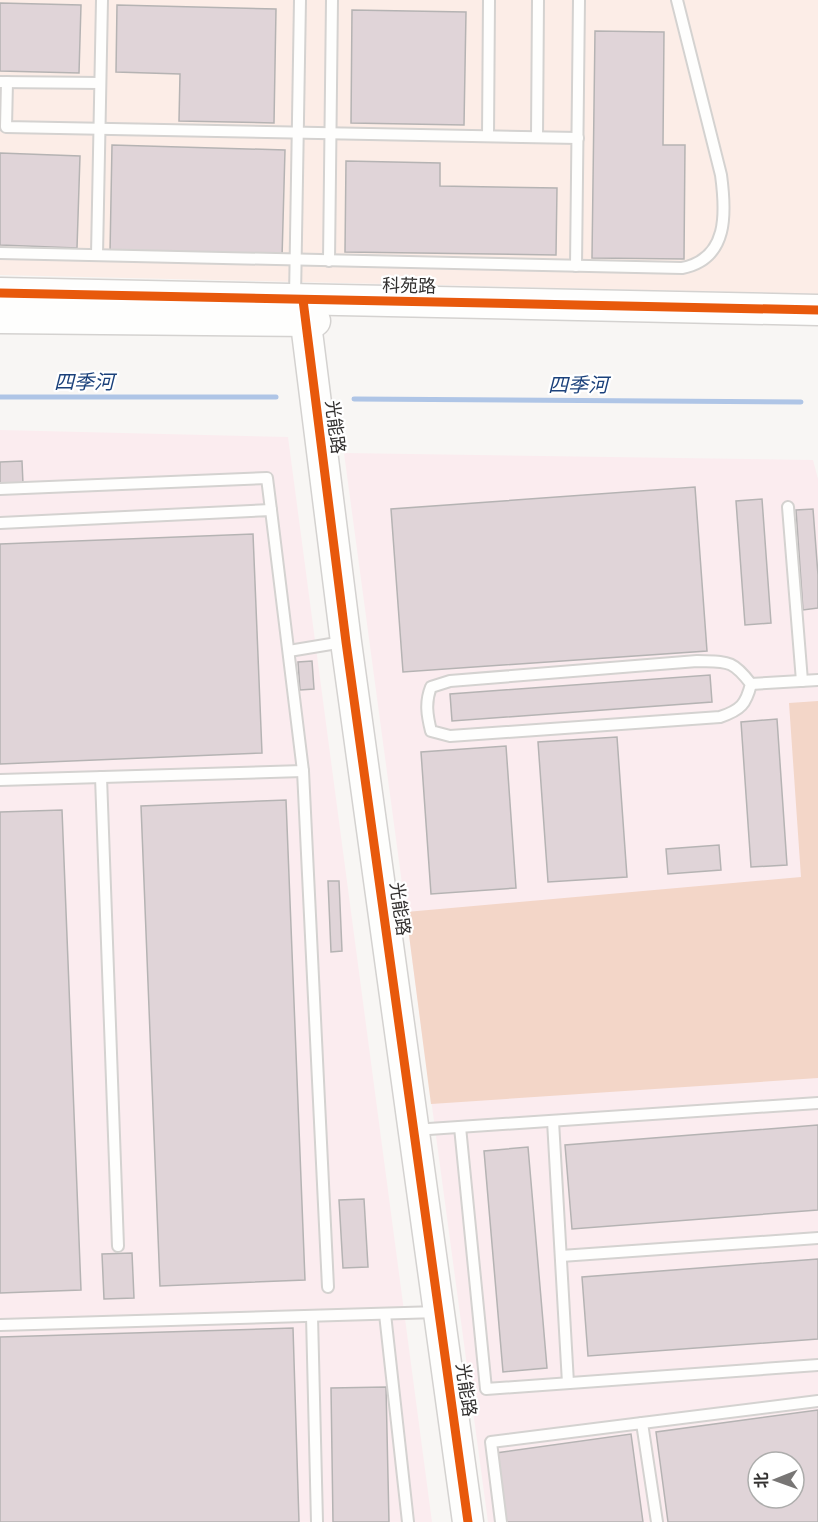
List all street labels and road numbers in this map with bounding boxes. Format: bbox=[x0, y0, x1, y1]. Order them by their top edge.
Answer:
street label: 科苑路 bbox=[382, 274, 436, 297]
street label: 光能路 bbox=[321, 399, 350, 455]
street label: 光能路 bbox=[385, 881, 416, 937]
street label: 光能路 bbox=[451, 1362, 482, 1418]

